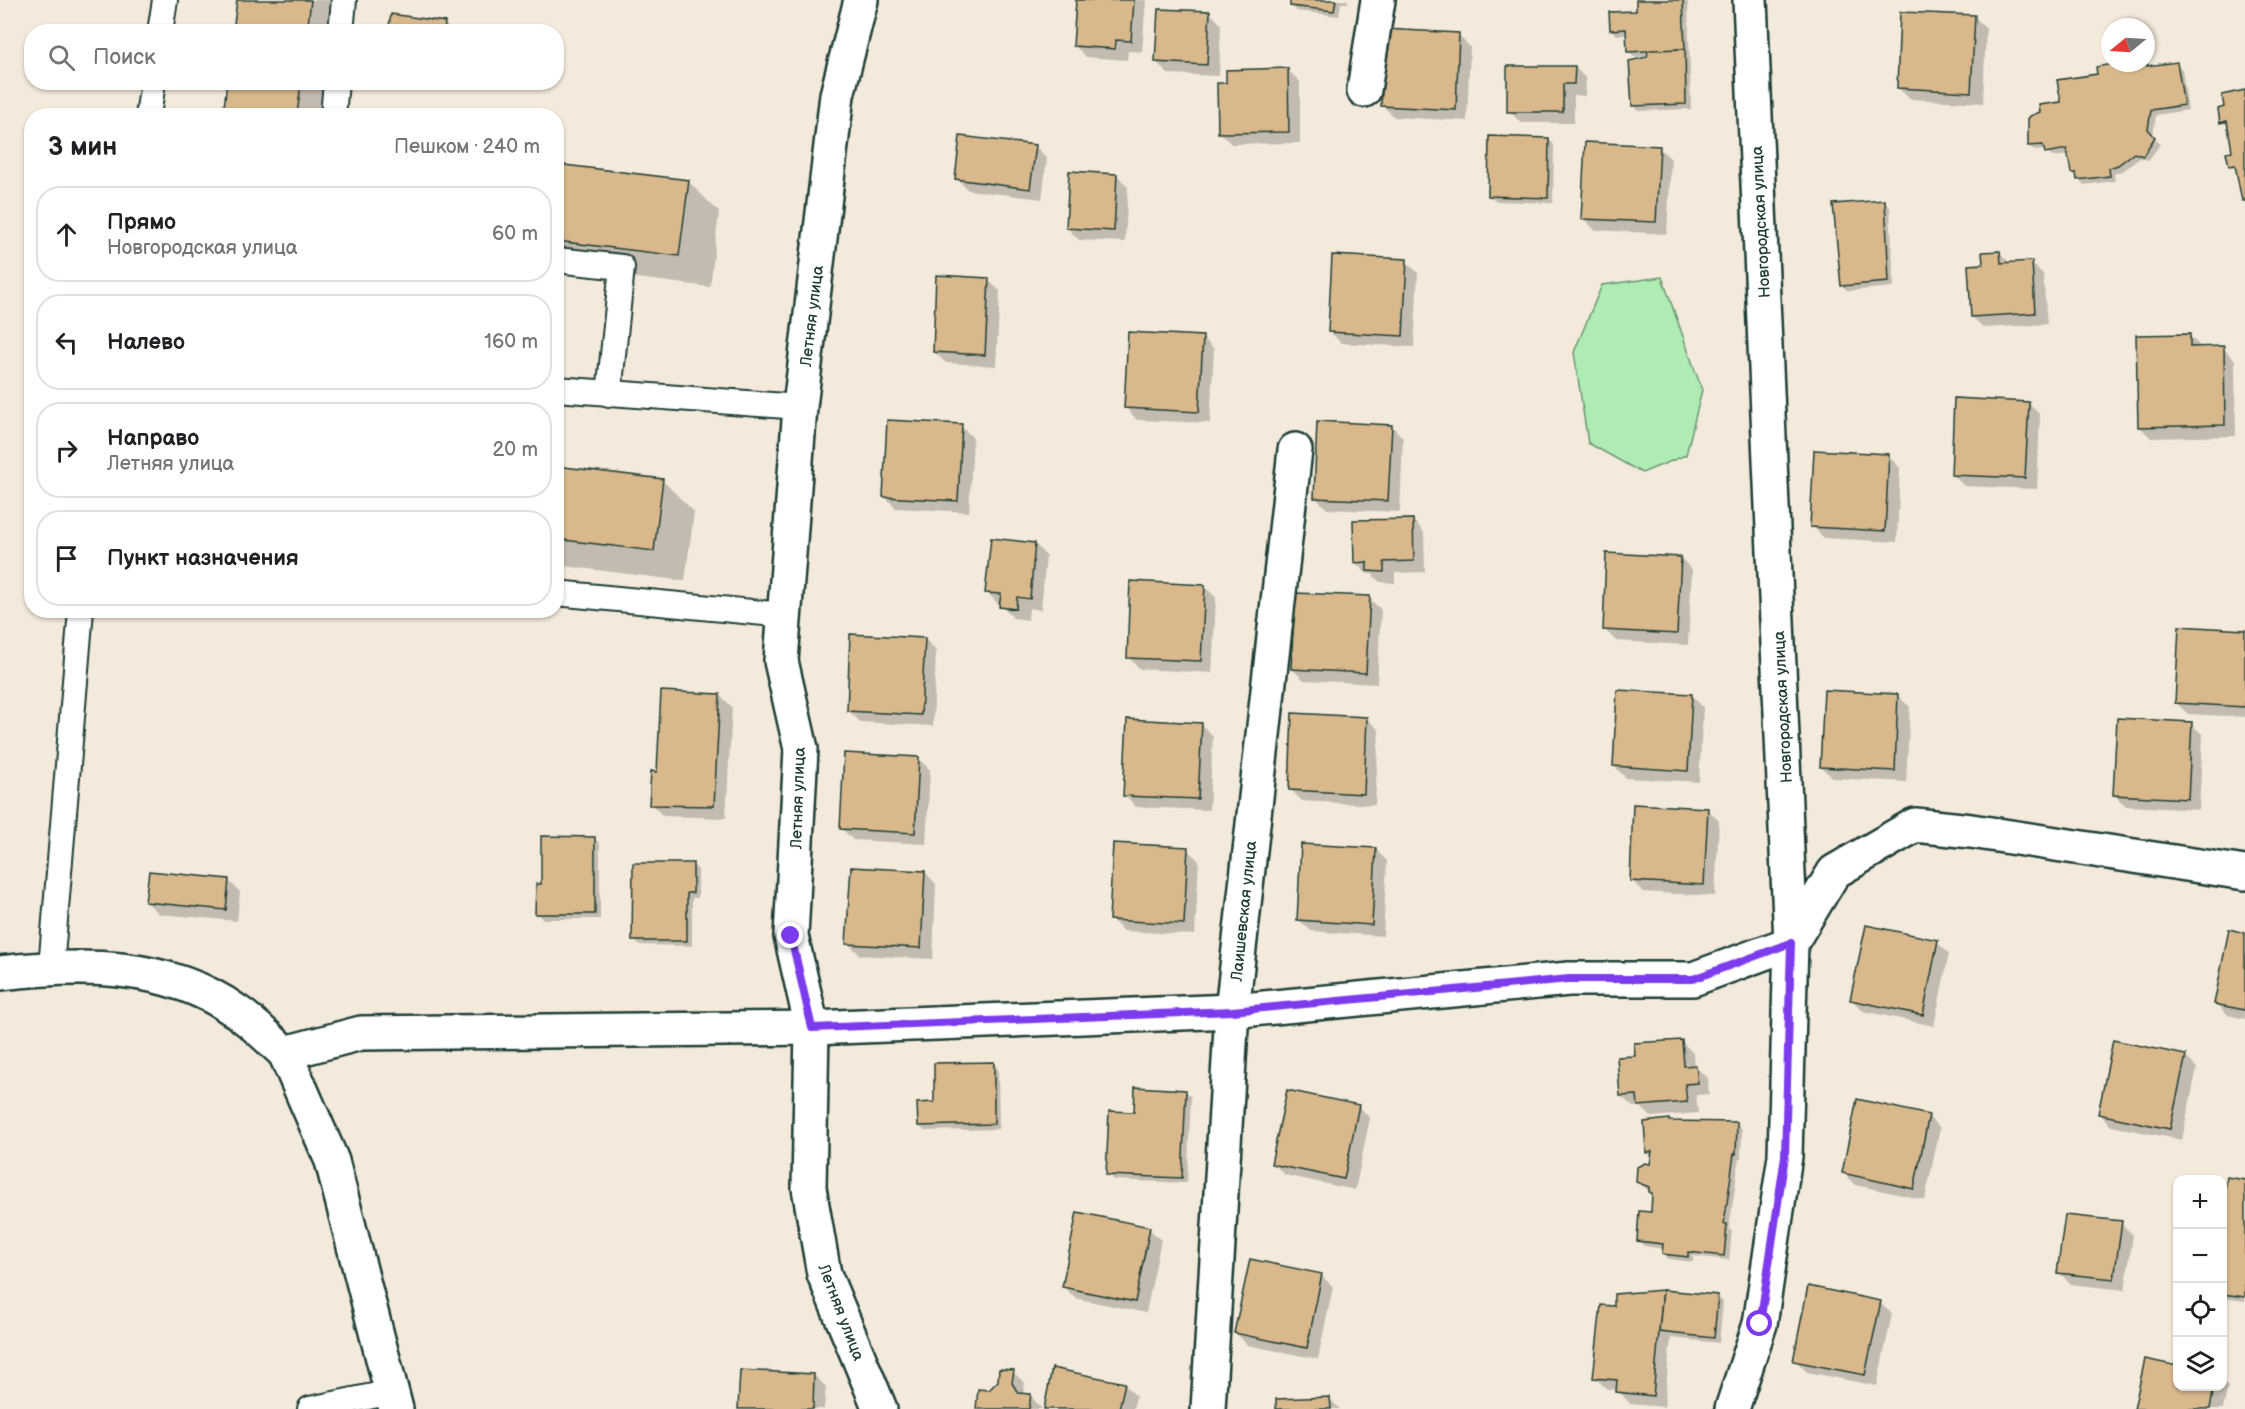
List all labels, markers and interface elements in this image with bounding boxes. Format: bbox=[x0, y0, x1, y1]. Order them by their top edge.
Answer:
north arrow bbox=[2101, 18, 2155, 72]
search box bbox=[24, 24, 564, 90]
icon: search bbox=[45, 41, 78, 74]
text: Поиск bbox=[93, 44, 156, 71]
text: 3 мин bbox=[48, 132, 117, 163]
text: Пешком · 240 m bbox=[394, 135, 540, 159]
street label: Новгородская улица bbox=[1748, 145, 1775, 299]
text: Прямо bbox=[107, 209, 176, 236]
icon: ahead bbox=[50, 218, 83, 251]
text: 60 m bbox=[492, 222, 538, 246]
text: Новгородская улица bbox=[107, 236, 298, 260]
street label: Летняя улица bbox=[797, 264, 828, 369]
icon: left bbox=[50, 326, 83, 359]
text: Налево bbox=[107, 329, 185, 356]
text: 160 m bbox=[484, 330, 538, 354]
text: Направо bbox=[107, 425, 199, 452]
icon: right bbox=[50, 434, 83, 467]
text: 20 m bbox=[493, 438, 538, 462]
text: Летняя улица bbox=[107, 452, 234, 476]
icon: arrive bbox=[50, 542, 83, 575]
text: Пункт назначения bbox=[107, 545, 299, 572]
street label: Новгородская улица bbox=[1770, 630, 1797, 784]
street label: Летняя улица bbox=[787, 746, 810, 850]
street label: Лаишевская улица bbox=[1228, 839, 1261, 983]
route end bbox=[777, 922, 803, 948]
map controls bbox=[2173, 1175, 2227, 1391]
button: + bbox=[2173, 1175, 2227, 1229]
button: − bbox=[2173, 1229, 2227, 1283]
street label: Летняя улица bbox=[813, 1261, 868, 1364]
button: locate bbox=[2173, 1283, 2227, 1337]
route start bbox=[1746, 1310, 1772, 1336]
button: layers bbox=[2173, 1337, 2227, 1391]

